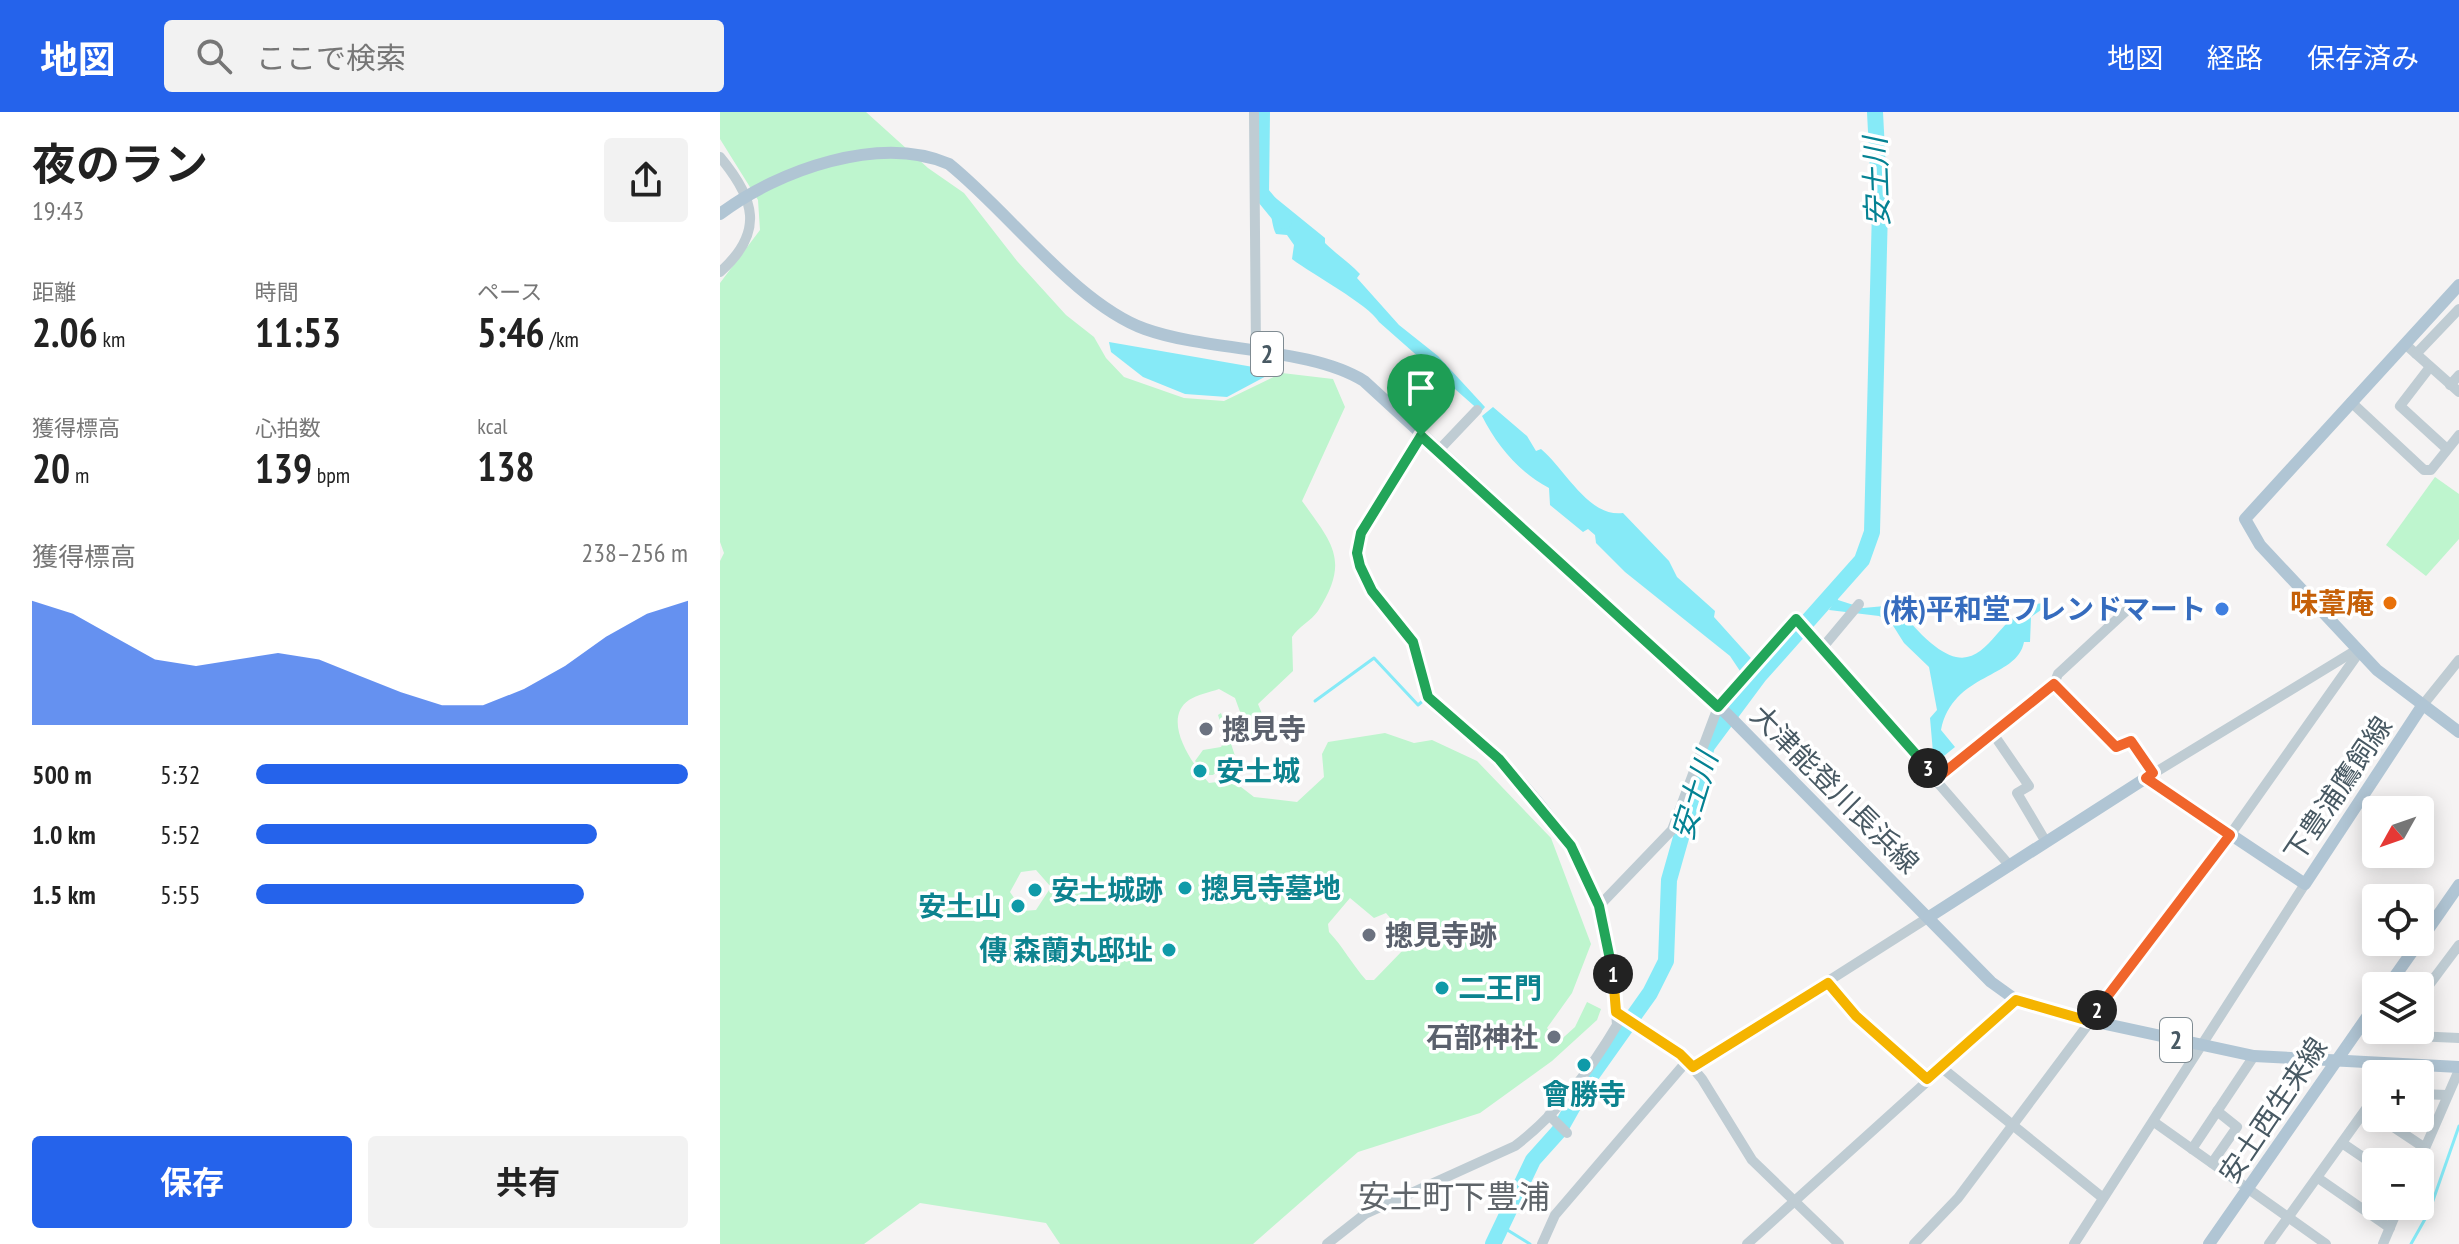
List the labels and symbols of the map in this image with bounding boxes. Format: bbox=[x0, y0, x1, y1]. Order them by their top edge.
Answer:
water label: 安土川 bbox=[1854, 133, 1897, 228]
road number: 2 bbox=[1251, 332, 1283, 376]
pin bbox=[1387, 354, 1455, 436]
place label: 味葦庵 bbox=[2290, 584, 2374, 621]
place label: (株)平和堂フレンドマート bbox=[1882, 590, 2206, 627]
marker: 味葦庵 bbox=[2381, 594, 2399, 612]
marker: (株)平和堂フレンドマート bbox=[2213, 600, 2231, 618]
street label: 大津能登川長浜線 bbox=[1743, 696, 1928, 881]
street label: 下豊浦鷹飼線 bbox=[2275, 709, 2400, 869]
place label: 摠見寺 bbox=[1222, 710, 1306, 747]
marker: 摠見寺 bbox=[1197, 720, 1215, 738]
water label: 安土川 bbox=[1662, 744, 1726, 844]
pin: 3 bbox=[1908, 748, 1948, 788]
place label: 安土城 bbox=[1216, 752, 1300, 789]
marker: 安土城 bbox=[1191, 762, 1209, 780]
north arrow bbox=[2362, 796, 2434, 868]
place label: 摠見寺墓地 bbox=[1201, 869, 1341, 906]
place label: 安土城跡 bbox=[1051, 871, 1163, 908]
marker: 摠見寺墓地 bbox=[1176, 879, 1194, 897]
marker: 安土城跡 bbox=[1026, 881, 1044, 899]
place label: 安土山 bbox=[918, 887, 1002, 924]
marker: 安土山 bbox=[1009, 897, 1027, 915]
place label: 摠見寺跡 bbox=[1385, 916, 1497, 953]
marker: 摠見寺跡 bbox=[1360, 926, 1378, 944]
place label: 傳 森蘭丸邸址 bbox=[979, 931, 1153, 968]
marker: 傳 森蘭丸邸址 bbox=[1160, 941, 1178, 959]
pin: 1 bbox=[1593, 954, 1633, 994]
place label: 二王門 bbox=[1458, 969, 1542, 1006]
marker: 二王門 bbox=[1433, 979, 1451, 997]
pin: 2 bbox=[2077, 990, 2117, 1030]
place label: 石部神社 bbox=[1426, 1018, 1538, 1055]
road number: 2 bbox=[2160, 1018, 2192, 1062]
marker: 石部神社 bbox=[1545, 1028, 1563, 1046]
street label: 安土西生来線 bbox=[2210, 1030, 2335, 1190]
marker: 會勝寺 bbox=[1575, 1056, 1593, 1074]
place label: 會勝寺 bbox=[1542, 1075, 1626, 1112]
district label: 安土町下豊浦 bbox=[1358, 1175, 1550, 1217]

